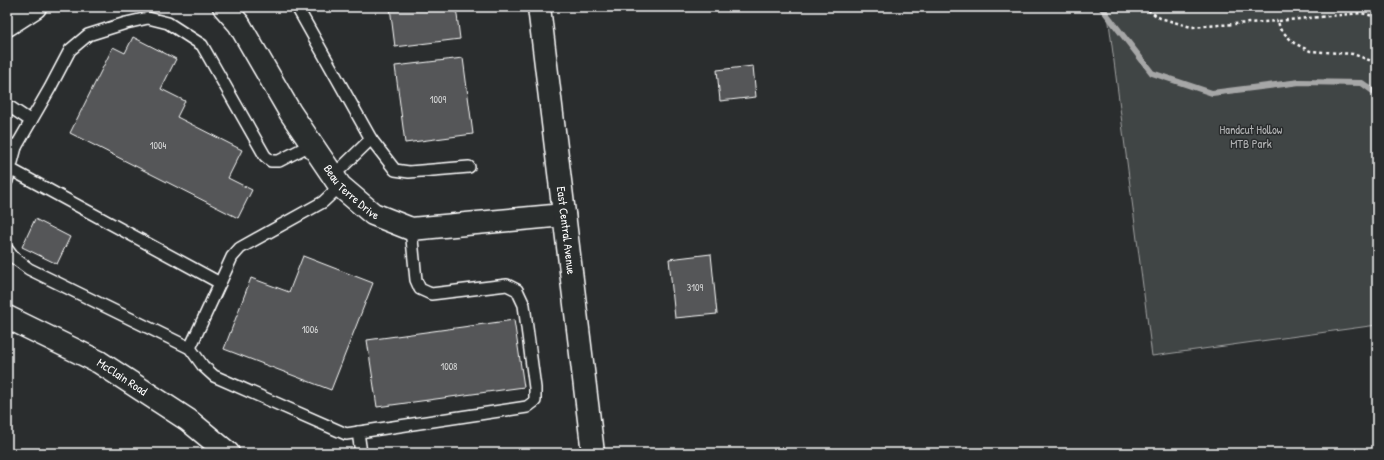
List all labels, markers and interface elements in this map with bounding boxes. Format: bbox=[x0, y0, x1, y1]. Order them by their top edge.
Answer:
house number: 1009 bbox=[430, 93, 446, 106]
park label: Handcut Hollow MTB Park bbox=[1220, 121, 1283, 152]
house number: 1004 bbox=[150, 139, 166, 152]
street label: Beau Terre Drive bbox=[320, 161, 382, 224]
street label: East Central Avenue bbox=[553, 185, 580, 275]
house number: 3109 bbox=[687, 281, 703, 294]
house number: 1006 bbox=[302, 323, 318, 336]
street label: McClain Road bbox=[94, 354, 151, 399]
house number: 1008 bbox=[441, 360, 457, 373]

